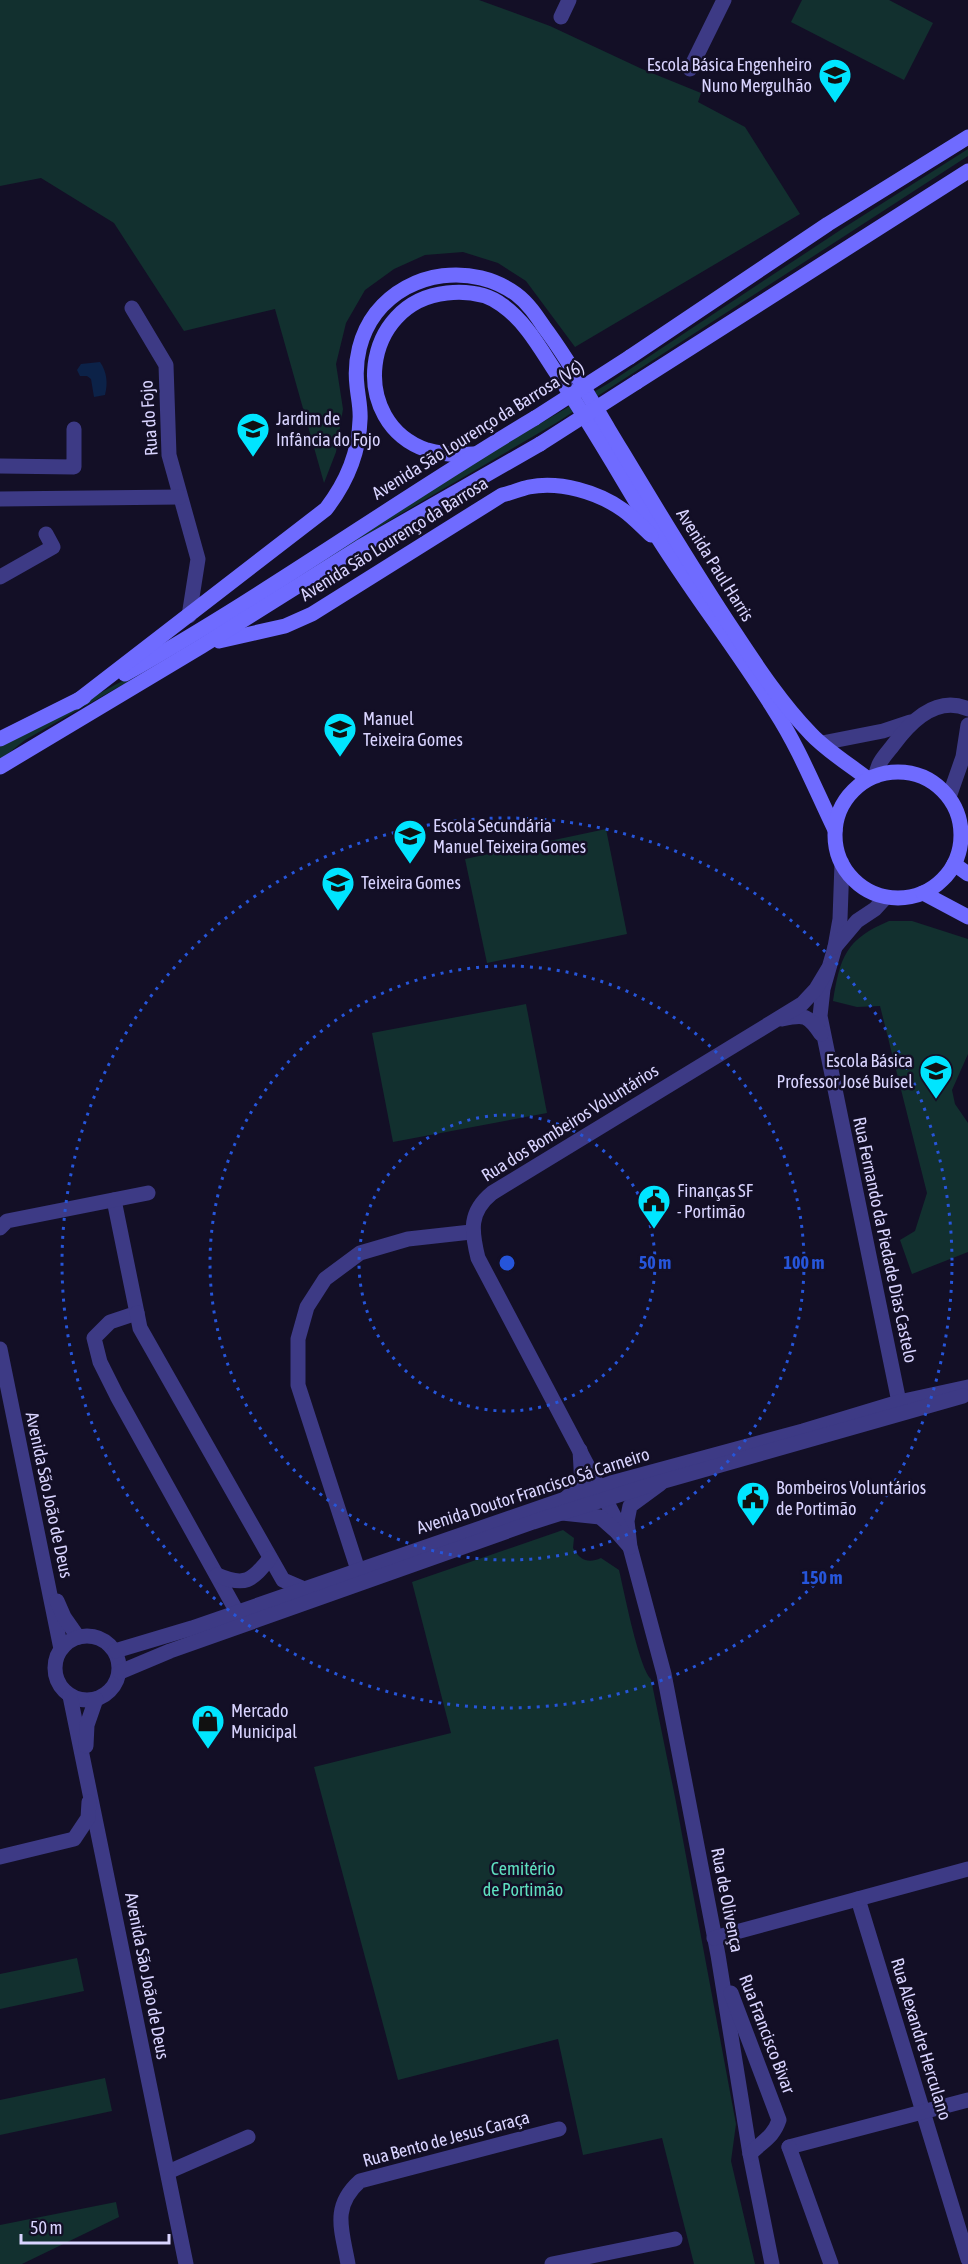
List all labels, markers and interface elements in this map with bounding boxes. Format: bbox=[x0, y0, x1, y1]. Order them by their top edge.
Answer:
place label: Escola Básica Engenheiro Nuno Mergulhão bbox=[647, 54, 812, 96]
school or university icon: Escola Básica Engenheiro Nuno Mergulhão bbox=[817, 57, 853, 104]
street label: Avenida São Lourenço da Barrosa (V6) bbox=[368, 356, 587, 504]
street label: Rua do Fojo bbox=[135, 379, 162, 457]
place label: Jardim de Infância do Fojo bbox=[276, 408, 380, 450]
school or university icon: Jardim de Infância do Fojo bbox=[235, 411, 271, 458]
street label: Avenida São Lourenço da Barrosa bbox=[296, 472, 491, 605]
street label: Avenida Paul Harris bbox=[672, 504, 759, 625]
place label: Manuel Teixeira Gomes bbox=[363, 708, 463, 750]
school or university icon: Manuel Teixeira Gomes bbox=[322, 711, 358, 758]
place label: Escola Secundária Manuel Teixeira Gomes bbox=[433, 815, 586, 857]
school or university icon: Escola Secundária Manuel Teixeira Gomes bbox=[392, 818, 428, 865]
school or university icon: Teixeira Gomes bbox=[320, 865, 356, 912]
place label: Teixeira Gomes bbox=[361, 872, 461, 893]
place label: Escola Básica Professor José Buísel bbox=[776, 1050, 913, 1092]
school or university icon: Escola Básica Professor José Buísel bbox=[918, 1053, 954, 1100]
street label: Rua dos Bombeiros Voluntários bbox=[477, 1059, 662, 1186]
street label: Rua Fernando da Piedade Dias Castelo bbox=[849, 1115, 922, 1365]
place label: Finanças SF - Portimão bbox=[677, 1180, 754, 1222]
public building icon: Finanças SF - Portimão bbox=[636, 1183, 672, 1230]
text: 50 m bbox=[639, 1252, 671, 1273]
text: 100 m bbox=[784, 1252, 824, 1273]
centre of rings bbox=[497, 1253, 517, 1273]
street label: Avenida São João de Deus bbox=[22, 1410, 77, 1580]
street label: Avenida Doutor Francisco Sá Carneiro bbox=[414, 1443, 652, 1538]
place label: Bombeiros Voluntários de Portimão bbox=[776, 1477, 926, 1519]
public building icon: Bombeiros Voluntários de Portimão bbox=[735, 1480, 771, 1527]
text: 150 m bbox=[802, 1567, 842, 1588]
place label: Mercado Municipal bbox=[231, 1700, 297, 1742]
shop icon: Mercado Municipal bbox=[190, 1703, 226, 1750]
street label: Rua de Olivença bbox=[707, 1846, 748, 1954]
park label: Cemitério de Portimão bbox=[483, 1858, 563, 1900]
street label: Avenida São João de Deus bbox=[121, 1891, 174, 2061]
street label: Rua Alexandre Herculano bbox=[887, 1955, 956, 2122]
street label: Rua Francisco Bivar bbox=[735, 1971, 800, 2097]
street label: Rua Bento de Jesus Caraça bbox=[360, 2106, 532, 2171]
scale bar bbox=[21, 2207, 170, 2245]
text: 50 m bbox=[30, 2217, 62, 2238]

